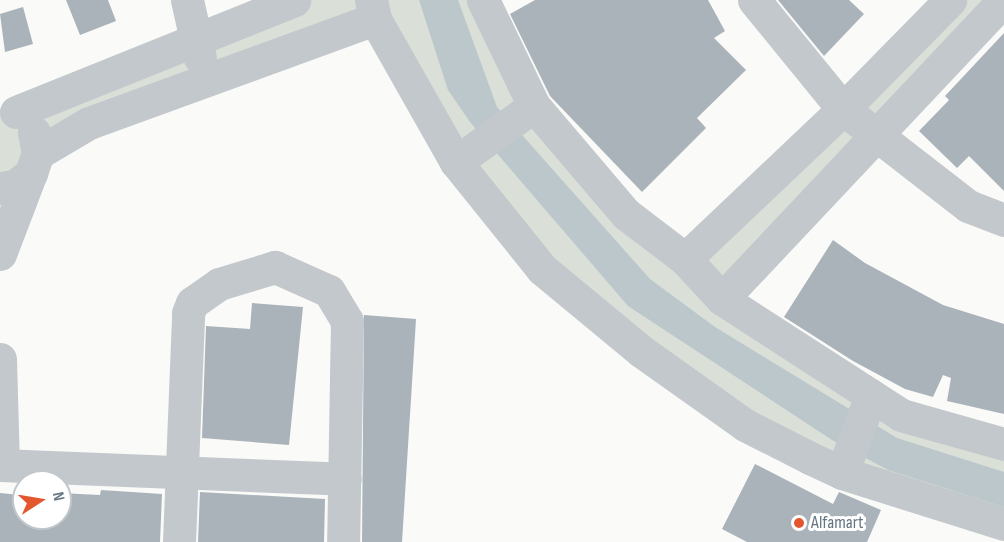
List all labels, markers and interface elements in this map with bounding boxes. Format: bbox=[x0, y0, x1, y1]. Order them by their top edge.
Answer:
north arrow bbox=[12, 470, 72, 530]
text: N bbox=[48, 490, 68, 503]
place label: Alfamart bbox=[811, 512, 864, 534]
marker: Alfamart bbox=[792, 516, 806, 530]

